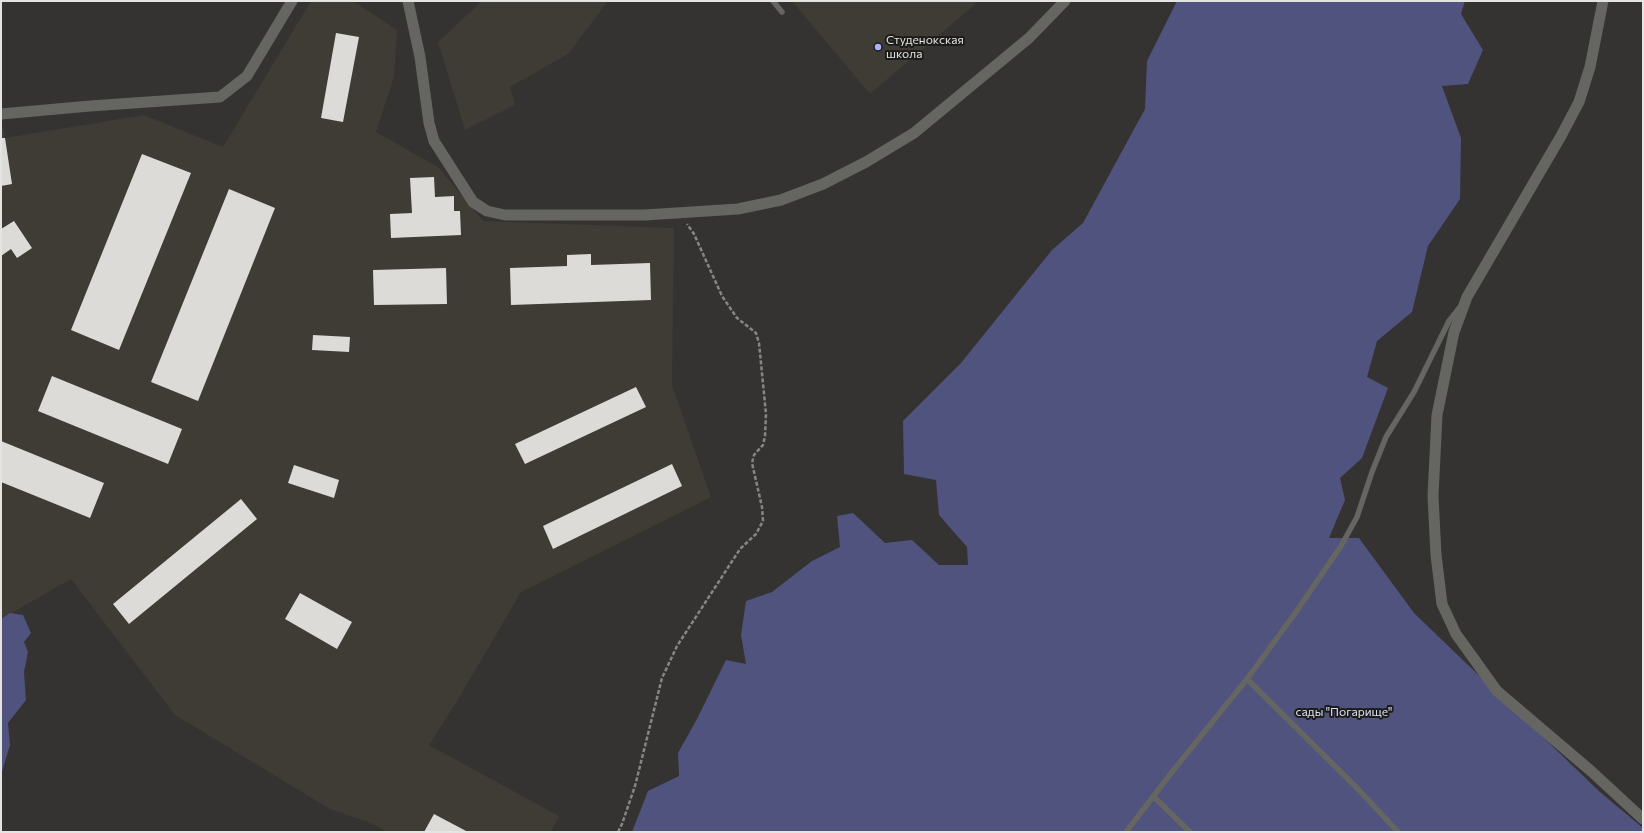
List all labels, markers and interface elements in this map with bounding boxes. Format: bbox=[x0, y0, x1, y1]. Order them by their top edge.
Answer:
place label: Студенокская школа bbox=[886, 33, 964, 61]
marker: Студенокская школа bbox=[873, 42, 883, 52]
park label: сады "Погарище" bbox=[1295, 705, 1393, 719]

